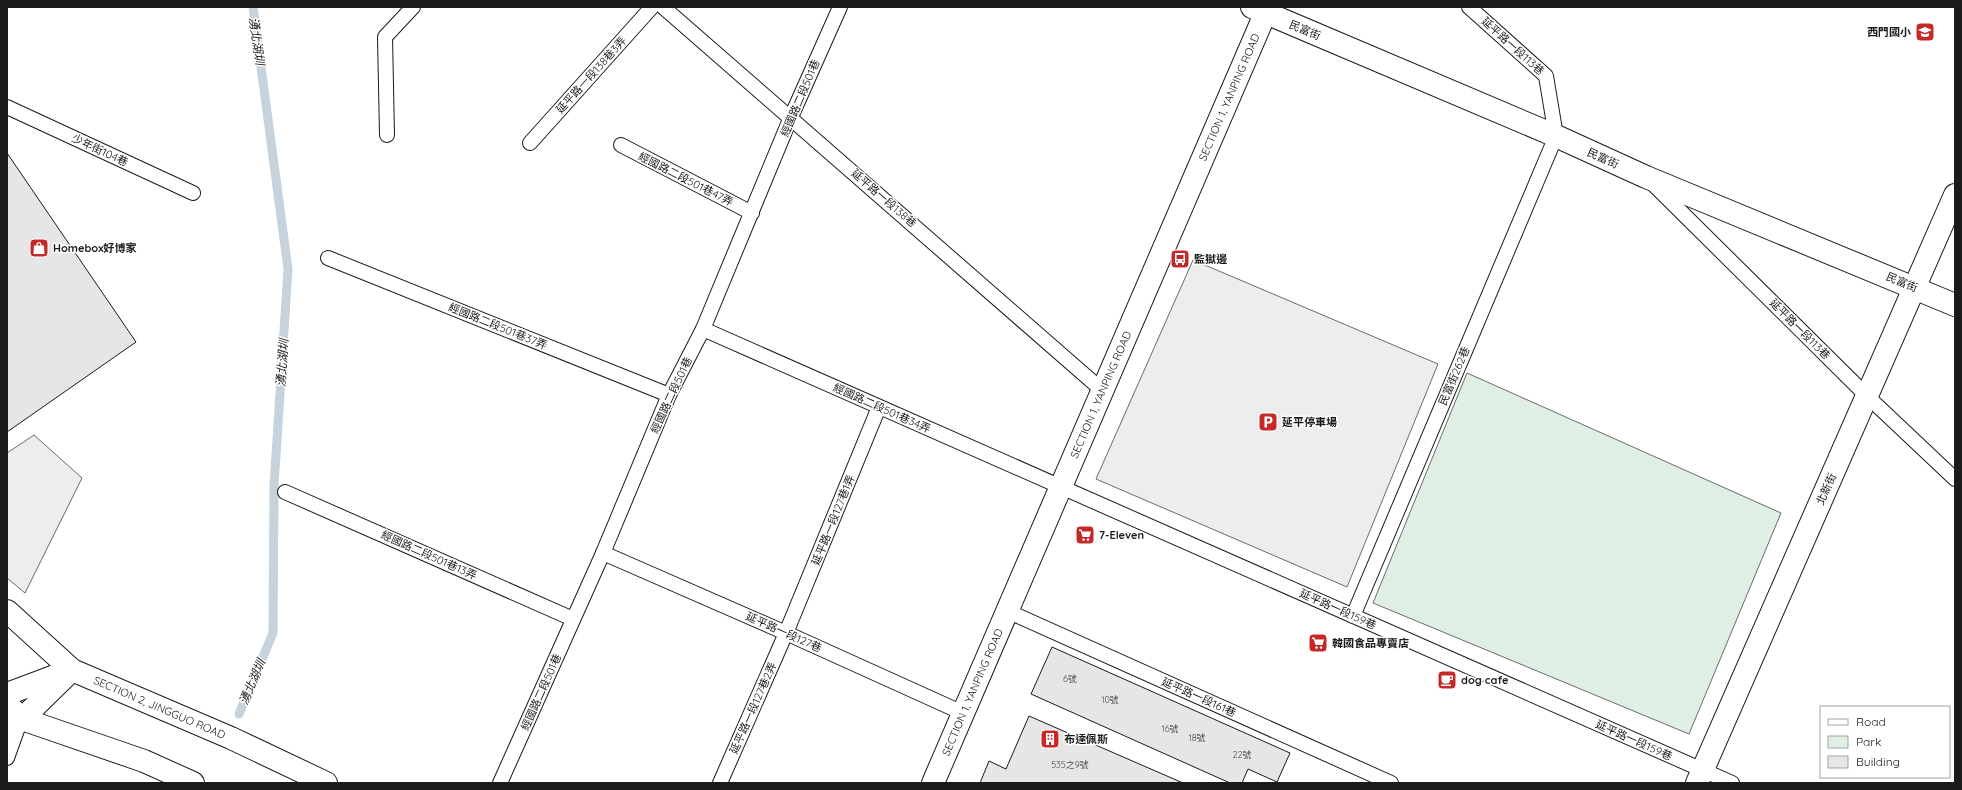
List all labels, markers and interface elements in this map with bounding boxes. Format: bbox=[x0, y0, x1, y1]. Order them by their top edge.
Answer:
street label: 延平路一段113巷 bbox=[1479, 14, 1547, 78]
water label: 湧北湖圳 bbox=[246, 16, 268, 68]
street label: 民富街 bbox=[1287, 17, 1323, 43]
school or university icon: 西門國小 bbox=[1914, 21, 1936, 43]
place label: 西門國小 bbox=[1867, 25, 1911, 39]
street label: SECTION 1, YANPING ROAD bbox=[1195, 31, 1263, 163]
street label: 延平路一段138巷3弄 bbox=[553, 34, 629, 116]
street label: 經國路二段501巷 bbox=[777, 57, 823, 139]
street label: 少年街104巷 bbox=[70, 131, 130, 169]
street label: 民富街 bbox=[1585, 145, 1621, 171]
street label: 經國路二段501巷47弄 bbox=[636, 149, 736, 209]
street label: 延平路一段138巷 bbox=[849, 166, 919, 230]
shop icon: Homebox好博家 bbox=[28, 237, 50, 259]
place label: Homebox好博家 bbox=[53, 241, 137, 255]
bus stop icon: 監獄邊 bbox=[1169, 248, 1191, 270]
place label: 監獄邊 bbox=[1194, 252, 1228, 266]
street label: 民富街 bbox=[1884, 269, 1920, 295]
street label: 延平路一段113巷 bbox=[1767, 296, 1833, 362]
street label: 經國路二段501巷37弄 bbox=[447, 300, 549, 352]
street label: SECTION 1, YANPING ROAD bbox=[1067, 329, 1134, 460]
water label: 湧北湖圳 bbox=[273, 337, 291, 387]
street label: 民富街262巷 bbox=[1435, 345, 1473, 407]
street label: 經國路二段501巷 bbox=[647, 355, 695, 435]
street label: 經國路二段501巷34弄 bbox=[831, 380, 933, 436]
parking icon: 延平停車場 bbox=[1257, 411, 1279, 433]
place label: 延平停車場 bbox=[1282, 415, 1337, 429]
street label: 北新街 bbox=[1813, 471, 1839, 507]
street label: 延平路一段127巷1弄 bbox=[808, 473, 858, 567]
supermarket icon: 7-Eleven bbox=[1074, 524, 1096, 546]
street label: 經國路二段501巷13弄 bbox=[379, 528, 479, 582]
place label: 7-Eleven bbox=[1099, 528, 1144, 542]
street label: 延平路一段159巷 bbox=[1298, 586, 1378, 632]
street label: 延平路一段127巷 bbox=[744, 609, 824, 655]
street label: SECTION 1, YANPING ROAD bbox=[939, 626, 1006, 758]
supermarket icon: 韓國食品專賣店 bbox=[1307, 632, 1329, 654]
place label: 韓國食品專賣店 bbox=[1332, 636, 1409, 650]
street label: 經國路二段501巷 bbox=[518, 651, 564, 733]
water label: 湧北湖圳 bbox=[236, 655, 269, 707]
street label: 延平路一段127巷2弄 bbox=[727, 660, 779, 756]
cafe icon: dog cafe bbox=[1436, 669, 1458, 691]
street label: SECTION 2, JINGGUO ROAD bbox=[91, 673, 228, 742]
house number: 6號 bbox=[1063, 673, 1077, 684]
place label: dog cafe bbox=[1461, 673, 1509, 687]
street label: 延平路一段161巷 bbox=[1160, 674, 1238, 720]
house number: 10號 bbox=[1101, 694, 1119, 705]
legend bbox=[1820, 706, 1950, 778]
text: Road bbox=[1856, 714, 1886, 729]
street label: 延平路一段159巷 bbox=[1594, 717, 1674, 763]
house number: 16號 bbox=[1161, 723, 1179, 734]
building icon: 布達佩斯 bbox=[1039, 728, 1061, 750]
place label: 布達佩斯 bbox=[1064, 732, 1108, 746]
house number: 18號 bbox=[1188, 732, 1206, 743]
text: Park bbox=[1856, 734, 1881, 749]
house number: 22號 bbox=[1233, 749, 1251, 760]
text: Building bbox=[1856, 754, 1900, 769]
house number: 535之9號 bbox=[1051, 759, 1089, 770]

